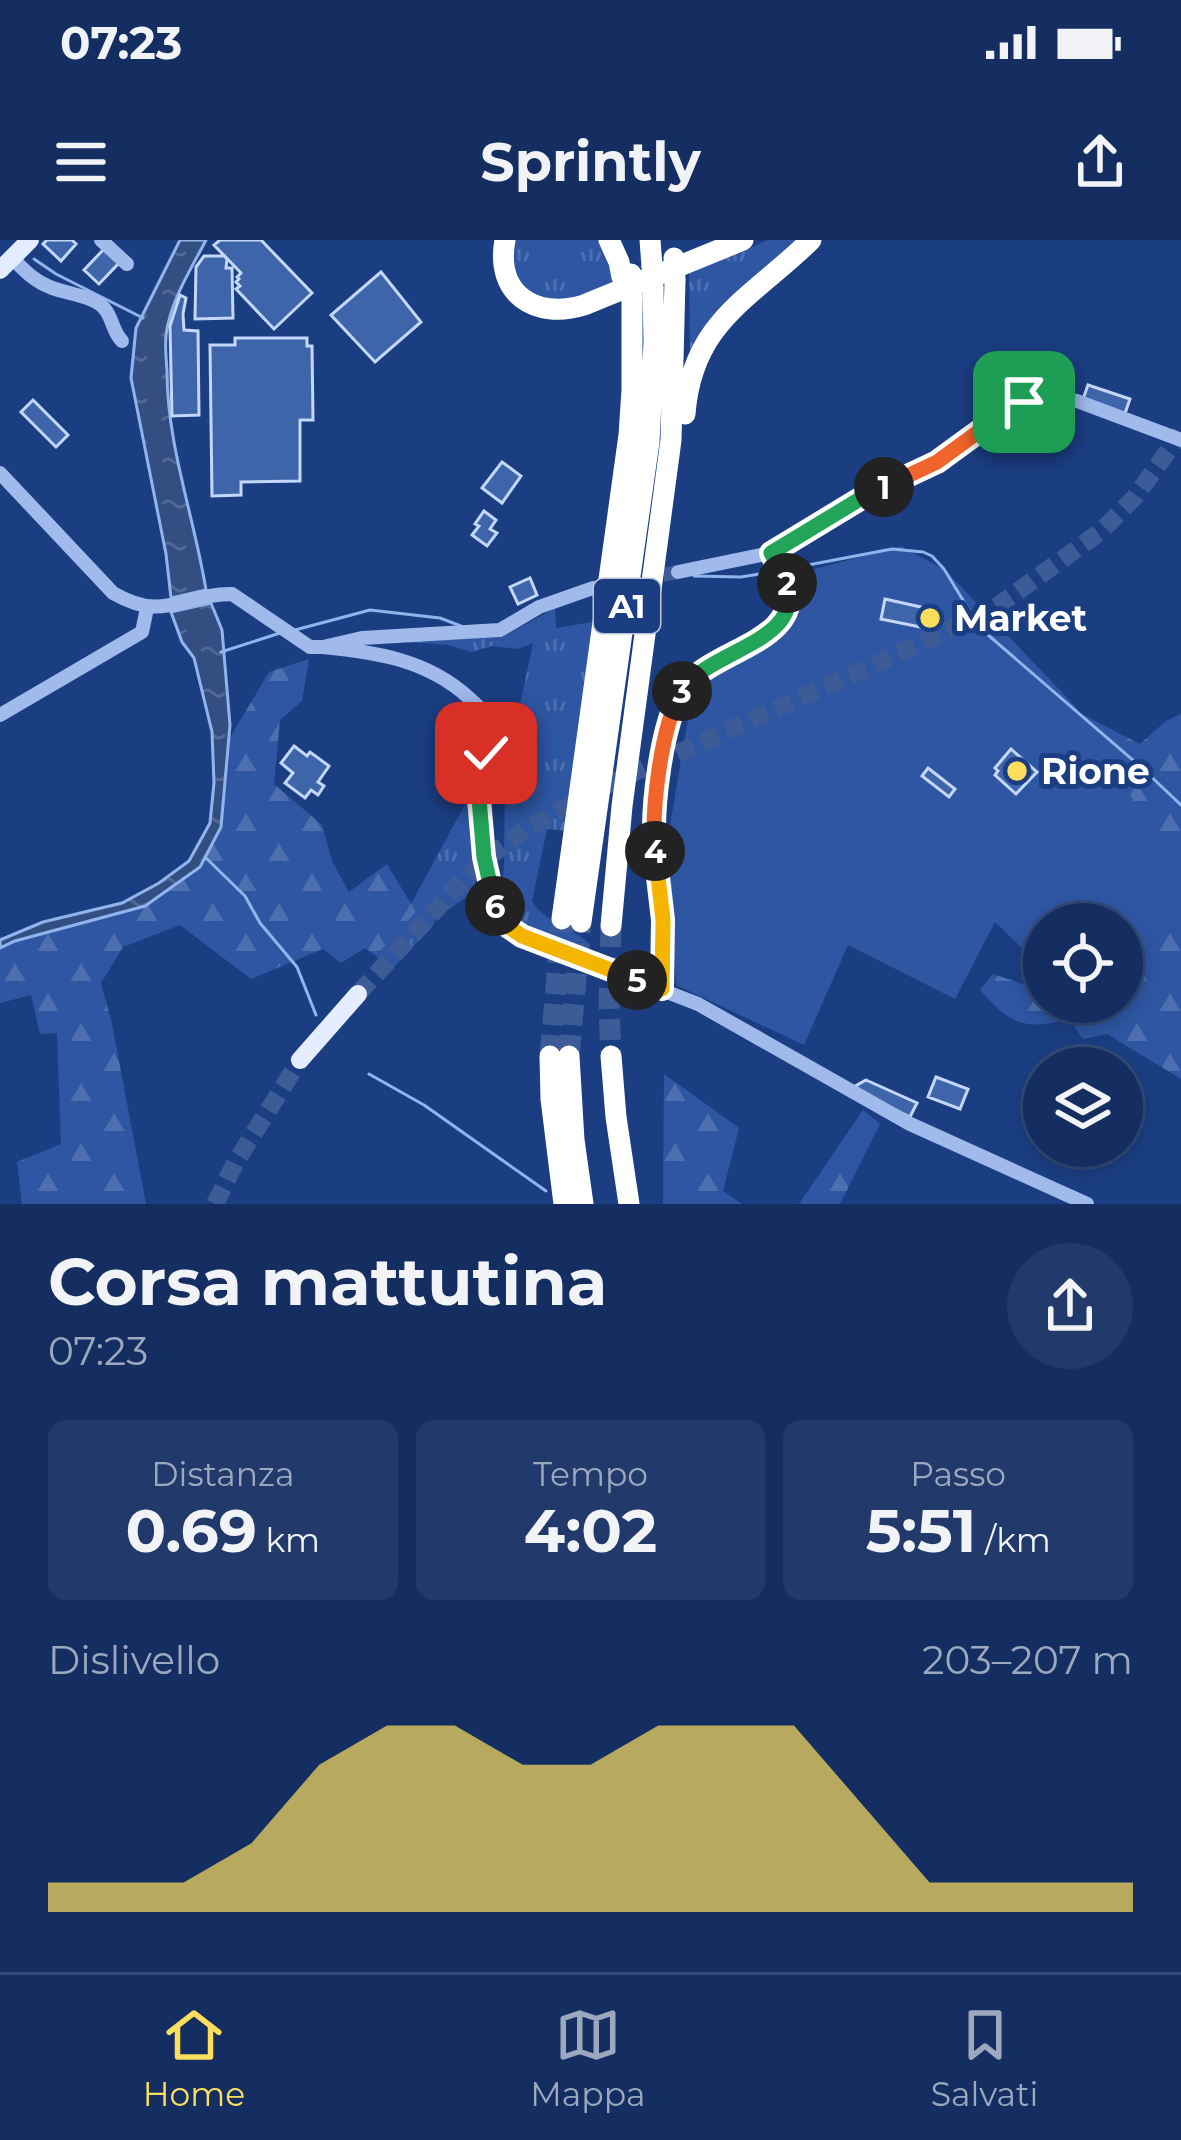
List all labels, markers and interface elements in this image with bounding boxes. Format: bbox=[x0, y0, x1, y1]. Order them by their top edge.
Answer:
text: 07:23 bbox=[60, 15, 182, 70]
icon: menu bbox=[48, 129, 114, 195]
text: Sprintly bbox=[480, 129, 701, 195]
icon: share bbox=[1067, 129, 1133, 195]
pin bbox=[973, 351, 1075, 453]
icon: arrive bbox=[991, 369, 1057, 435]
pin: 1 bbox=[854, 457, 914, 517]
text: 1 bbox=[878, 467, 890, 507]
pin: 2 bbox=[757, 553, 817, 613]
text: 2 bbox=[777, 563, 797, 603]
road number: A1 bbox=[594, 579, 660, 633]
place label: Market bbox=[954, 596, 1087, 640]
marker: Market bbox=[917, 605, 943, 631]
pin: 3 bbox=[652, 661, 712, 721]
text: 3 bbox=[672, 671, 692, 711]
pin bbox=[435, 702, 537, 804]
icon: check bbox=[453, 720, 519, 786]
place label: Rione bbox=[1041, 749, 1150, 793]
marker: Rione bbox=[1004, 758, 1030, 784]
pin: 4 bbox=[625, 821, 685, 881]
text: 4 bbox=[644, 831, 666, 871]
pin: 6 bbox=[465, 876, 525, 936]
text: 6 bbox=[484, 886, 506, 926]
map controls bbox=[1023, 903, 1143, 1167]
button: locate bbox=[1023, 903, 1143, 1023]
pin: 5 bbox=[607, 950, 667, 1010]
text: 5 bbox=[627, 960, 647, 1000]
button: layers bbox=[1023, 1047, 1143, 1167]
text: Corsa mattutina bbox=[48, 1241, 608, 1322]
button: share bbox=[1007, 1243, 1133, 1369]
text: 07:23 bbox=[48, 1327, 148, 1375]
text: Distanza bbox=[151, 1454, 294, 1494]
text: Tempo bbox=[533, 1454, 648, 1494]
text: Passo bbox=[910, 1454, 1006, 1494]
text: 0.69 bbox=[126, 1494, 257, 1567]
text: 4:02 bbox=[524, 1494, 657, 1567]
text: 5:51 bbox=[866, 1494, 976, 1567]
text: km bbox=[257, 1520, 320, 1560]
text: /km bbox=[976, 1520, 1051, 1560]
text: Dislivello bbox=[48, 1636, 220, 1684]
text: 203–207 m bbox=[922, 1636, 1133, 1684]
tab: Home bbox=[143, 2002, 245, 2114]
tab: Mappa bbox=[530, 2002, 645, 2114]
tab: Salvati bbox=[931, 2002, 1038, 2114]

